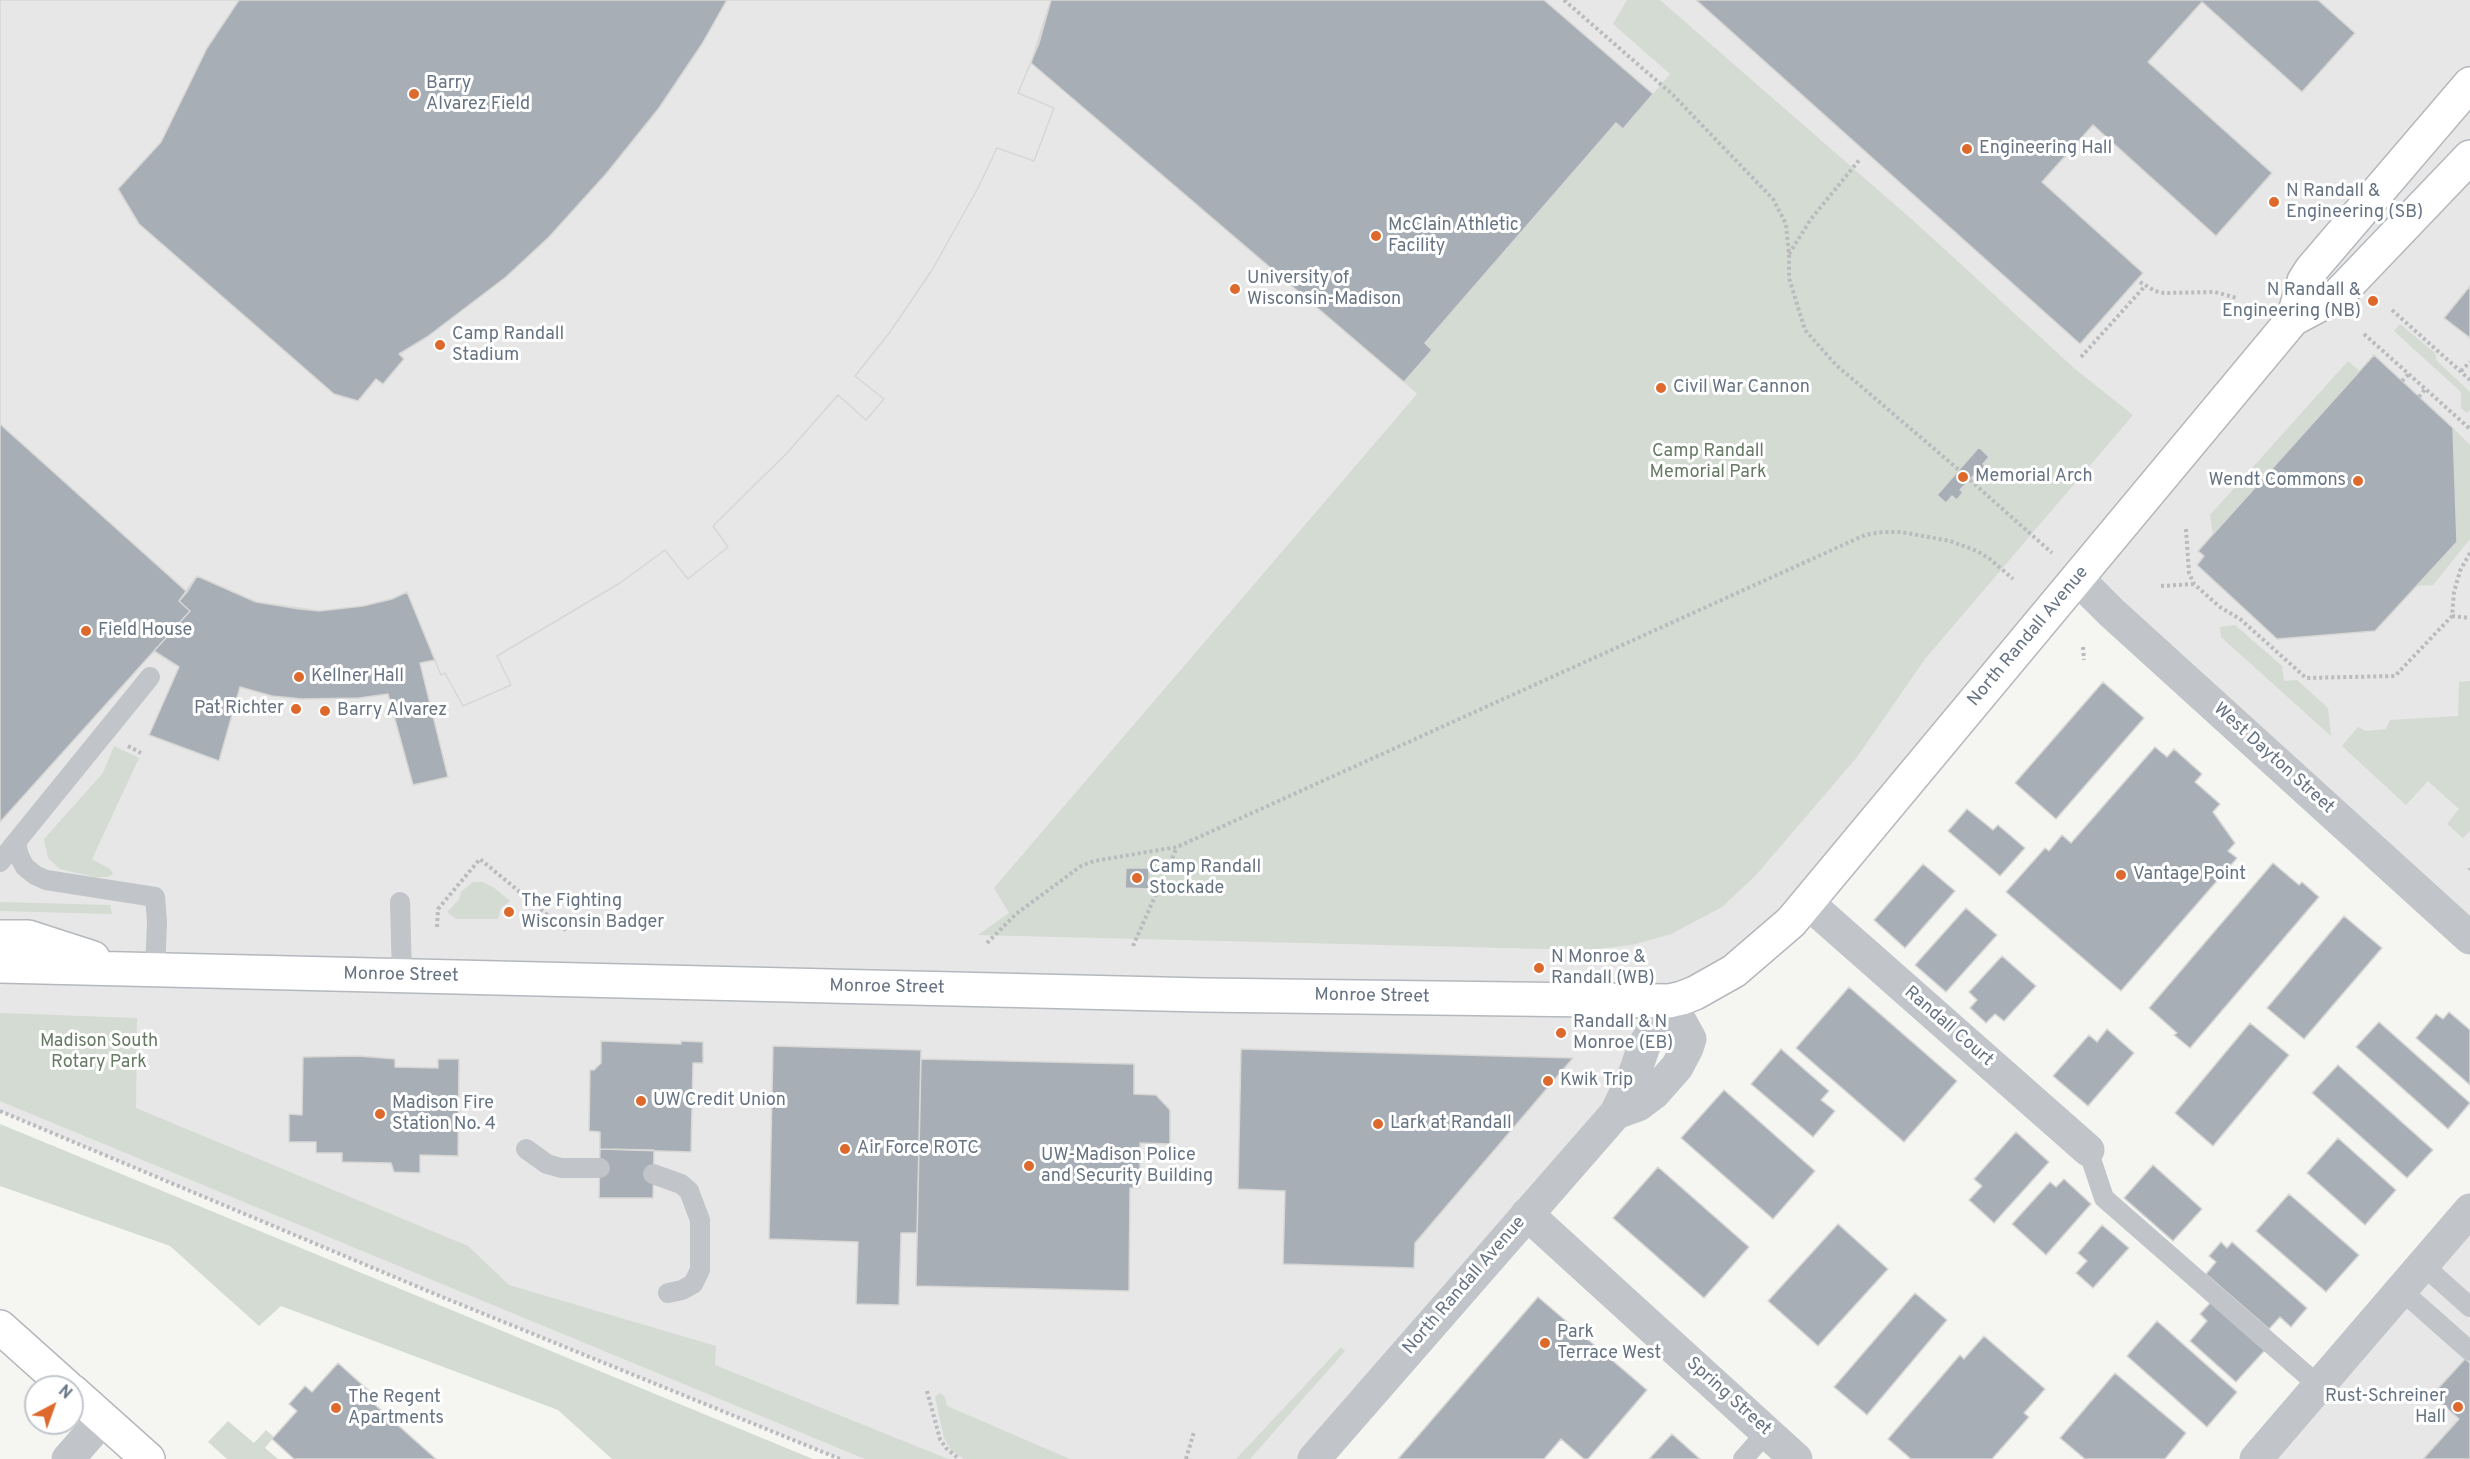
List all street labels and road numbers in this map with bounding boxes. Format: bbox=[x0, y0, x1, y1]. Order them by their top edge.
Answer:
street label: North Randall Avenue bbox=[1964, 563, 2094, 711]
street label: West Dayton Street bbox=[2208, 699, 2338, 819]
street label: Monroe Street bbox=[343, 964, 459, 988]
street label: Monroe Street bbox=[829, 976, 945, 1000]
street label: Randall Court bbox=[1899, 982, 1997, 1072]
street label: Monroe Street bbox=[1314, 985, 1430, 1009]
street label: North Randall Avenue bbox=[1399, 1212, 1531, 1360]
street label: Spring Street bbox=[1681, 1353, 1775, 1441]

